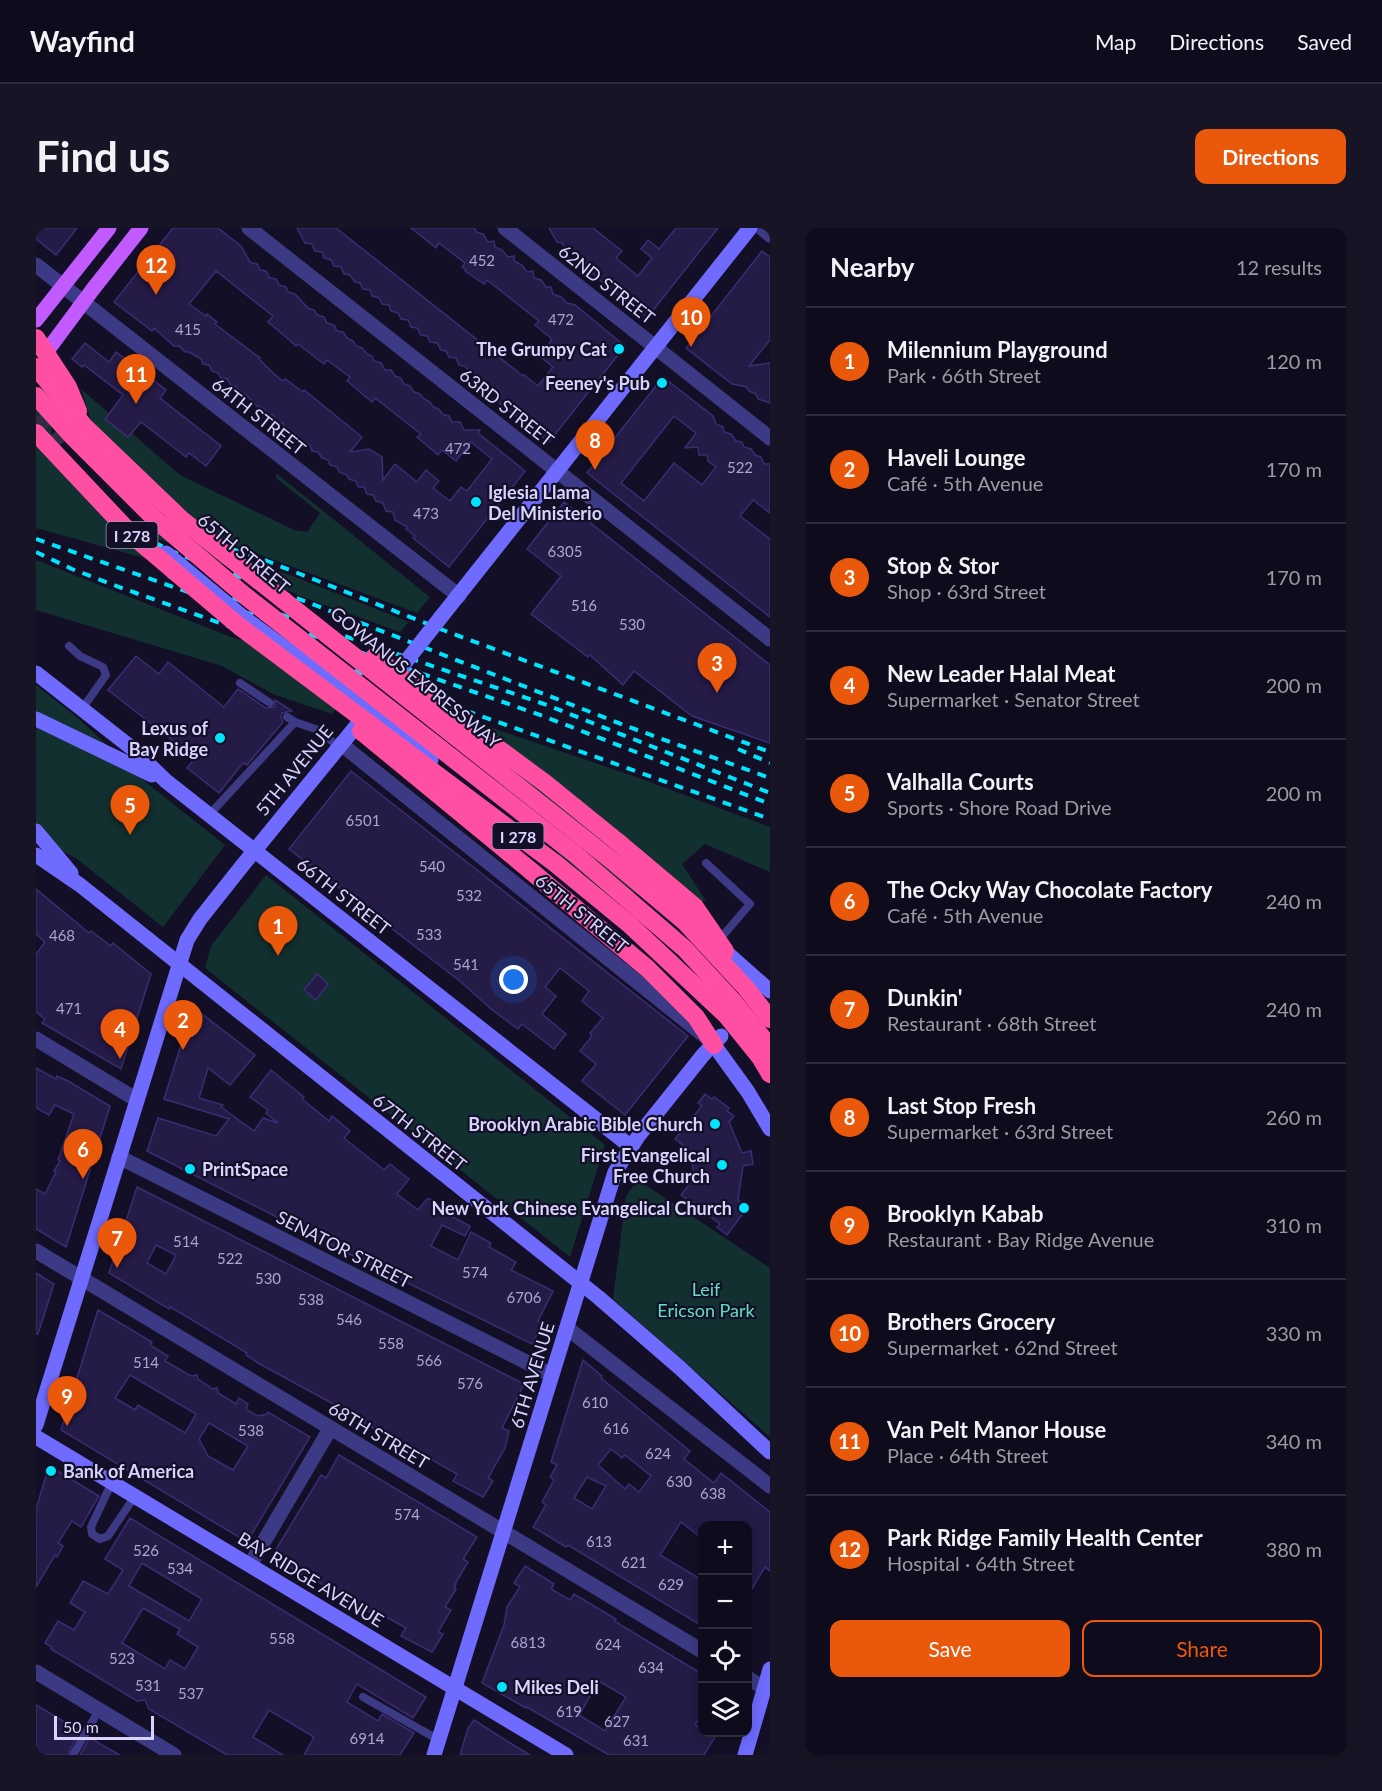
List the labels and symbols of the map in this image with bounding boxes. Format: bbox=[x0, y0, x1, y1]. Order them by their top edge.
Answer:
street label: 62ND STREET bbox=[555, 240, 660, 329]
pin: 12 bbox=[136, 245, 176, 295]
house number: 452 bbox=[469, 251, 495, 269]
pin: 10 bbox=[672, 298, 710, 347]
house number: 472 bbox=[548, 310, 574, 328]
house number: 415 bbox=[175, 320, 201, 338]
place label: The Grumpy Cat bbox=[476, 338, 607, 360]
marker: The Grumpy Cat bbox=[612, 342, 626, 356]
pin: 11 bbox=[116, 354, 156, 404]
street label: 63RD STREET bbox=[455, 363, 559, 451]
place label: Feeney's Pub bbox=[545, 372, 650, 394]
street label: 64TH STREET bbox=[208, 373, 311, 460]
marker: Feeney's Pub bbox=[655, 376, 669, 390]
pin: 8 bbox=[576, 420, 614, 470]
house number: 472 bbox=[445, 439, 471, 457]
house number: 522 bbox=[727, 458, 753, 476]
place label: Iglesia Llama Del Ministerio bbox=[488, 481, 602, 524]
marker: Iglesia Llama Del Ministerio bbox=[469, 495, 483, 509]
house number: 473 bbox=[413, 504, 439, 522]
street label: 65TH STREET bbox=[194, 508, 295, 598]
road number: I 278 bbox=[106, 522, 158, 548]
house number: 6305 bbox=[548, 542, 582, 560]
house number: 516 bbox=[571, 596, 597, 614]
street label: GOWANUS EXPRESSWAY bbox=[326, 601, 506, 753]
house number: 530 bbox=[619, 615, 645, 633]
pin: 3 bbox=[698, 644, 736, 693]
place label: Lexus of Bay Ridge bbox=[129, 717, 209, 760]
street label: 5TH AVENUE bbox=[251, 720, 337, 820]
marker: Lexus of Bay Ridge bbox=[213, 731, 227, 745]
pin: 5 bbox=[110, 786, 149, 835]
house number: 6501 bbox=[346, 811, 380, 829]
road number: I 278 bbox=[492, 823, 544, 849]
street label: 66TH STREET bbox=[293, 853, 396, 940]
house number: 540 bbox=[419, 857, 445, 875]
street label: 65TH STREET bbox=[531, 869, 633, 957]
house number: 532 bbox=[456, 886, 482, 904]
pin: 1 bbox=[258, 906, 298, 956]
house number: 533 bbox=[416, 925, 442, 943]
house number: 468 bbox=[49, 926, 75, 944]
house number: 541 bbox=[453, 955, 479, 973]
your location bbox=[499, 965, 528, 994]
house number: 471 bbox=[56, 999, 82, 1017]
pin: 2 bbox=[164, 1000, 202, 1050]
pin: 4 bbox=[100, 1010, 140, 1059]
street label: 67TH STREET bbox=[369, 1089, 472, 1176]
place label: Brooklyn Arabic Bible Church bbox=[468, 1113, 703, 1135]
marker: Brooklyn Arabic Bible Church bbox=[708, 1117, 722, 1131]
pin: 6 bbox=[64, 1130, 102, 1179]
place label: First Evangelical Free Church bbox=[581, 1144, 710, 1187]
place label: PrintSpace bbox=[202, 1158, 289, 1180]
marker: First Evangelical Free Church bbox=[715, 1158, 729, 1172]
marker: PrintSpace bbox=[183, 1162, 197, 1176]
place label: New York Chinese Evangelical Church bbox=[431, 1197, 732, 1219]
marker: New York Chinese Evangelical Church bbox=[737, 1201, 751, 1215]
street label: SENATOR STREET bbox=[273, 1206, 415, 1293]
pin: 7 bbox=[98, 1218, 136, 1268]
house number: 514 bbox=[173, 1232, 199, 1250]
house number: 522 bbox=[217, 1249, 243, 1267]
house number: 574 bbox=[462, 1263, 488, 1281]
house number: 530 bbox=[255, 1269, 281, 1287]
park label: Leif Ericson Park bbox=[657, 1278, 756, 1321]
house number: 6706 bbox=[507, 1288, 542, 1306]
house number: 538 bbox=[298, 1290, 324, 1308]
house number: 546 bbox=[336, 1310, 362, 1328]
street label: 6TH AVENUE bbox=[505, 1319, 559, 1431]
house number: 558 bbox=[378, 1334, 404, 1352]
house number: 566 bbox=[416, 1351, 442, 1369]
house number: 514 bbox=[133, 1353, 159, 1371]
house number: 576 bbox=[457, 1374, 483, 1392]
pin: 9 bbox=[48, 1376, 87, 1426]
house number: 610 bbox=[582, 1393, 608, 1411]
street label: 68TH STREET bbox=[325, 1396, 433, 1474]
house number: 616 bbox=[603, 1419, 629, 1437]
house number: 538 bbox=[238, 1421, 264, 1439]
house number: 624 bbox=[645, 1444, 671, 1462]
place label: Bank of America bbox=[63, 1460, 194, 1482]
marker: Bank of America bbox=[44, 1464, 58, 1478]
house number: 630 bbox=[666, 1472, 692, 1490]
house number: 638 bbox=[700, 1484, 726, 1502]
house number: 574 bbox=[394, 1505, 420, 1523]
street label: BAY RIDGE AVENUE bbox=[234, 1527, 388, 1631]
house number: 613 bbox=[586, 1532, 612, 1550]
house number: 526 bbox=[133, 1541, 159, 1559]
house number: 621 bbox=[621, 1553, 647, 1571]
house number: 534 bbox=[167, 1559, 193, 1577]
house number: 629 bbox=[658, 1575, 684, 1593]
house number: 558 bbox=[269, 1629, 295, 1647]
house number: 6813 bbox=[511, 1633, 545, 1651]
house number: 624 bbox=[595, 1635, 621, 1653]
house number: 523 bbox=[109, 1649, 135, 1667]
house number: 634 bbox=[638, 1658, 664, 1676]
house number: 531 bbox=[135, 1676, 161, 1694]
place label: Mikes Deli bbox=[514, 1676, 599, 1698]
marker: Mikes Deli bbox=[495, 1680, 509, 1694]
house number: 537 bbox=[178, 1684, 204, 1702]
house number: 619 bbox=[556, 1702, 582, 1720]
house number: 627 bbox=[604, 1712, 630, 1730]
scale bar bbox=[54, 1713, 154, 1740]
house number: 6914 bbox=[350, 1729, 385, 1747]
house number: 631 bbox=[623, 1731, 649, 1749]

